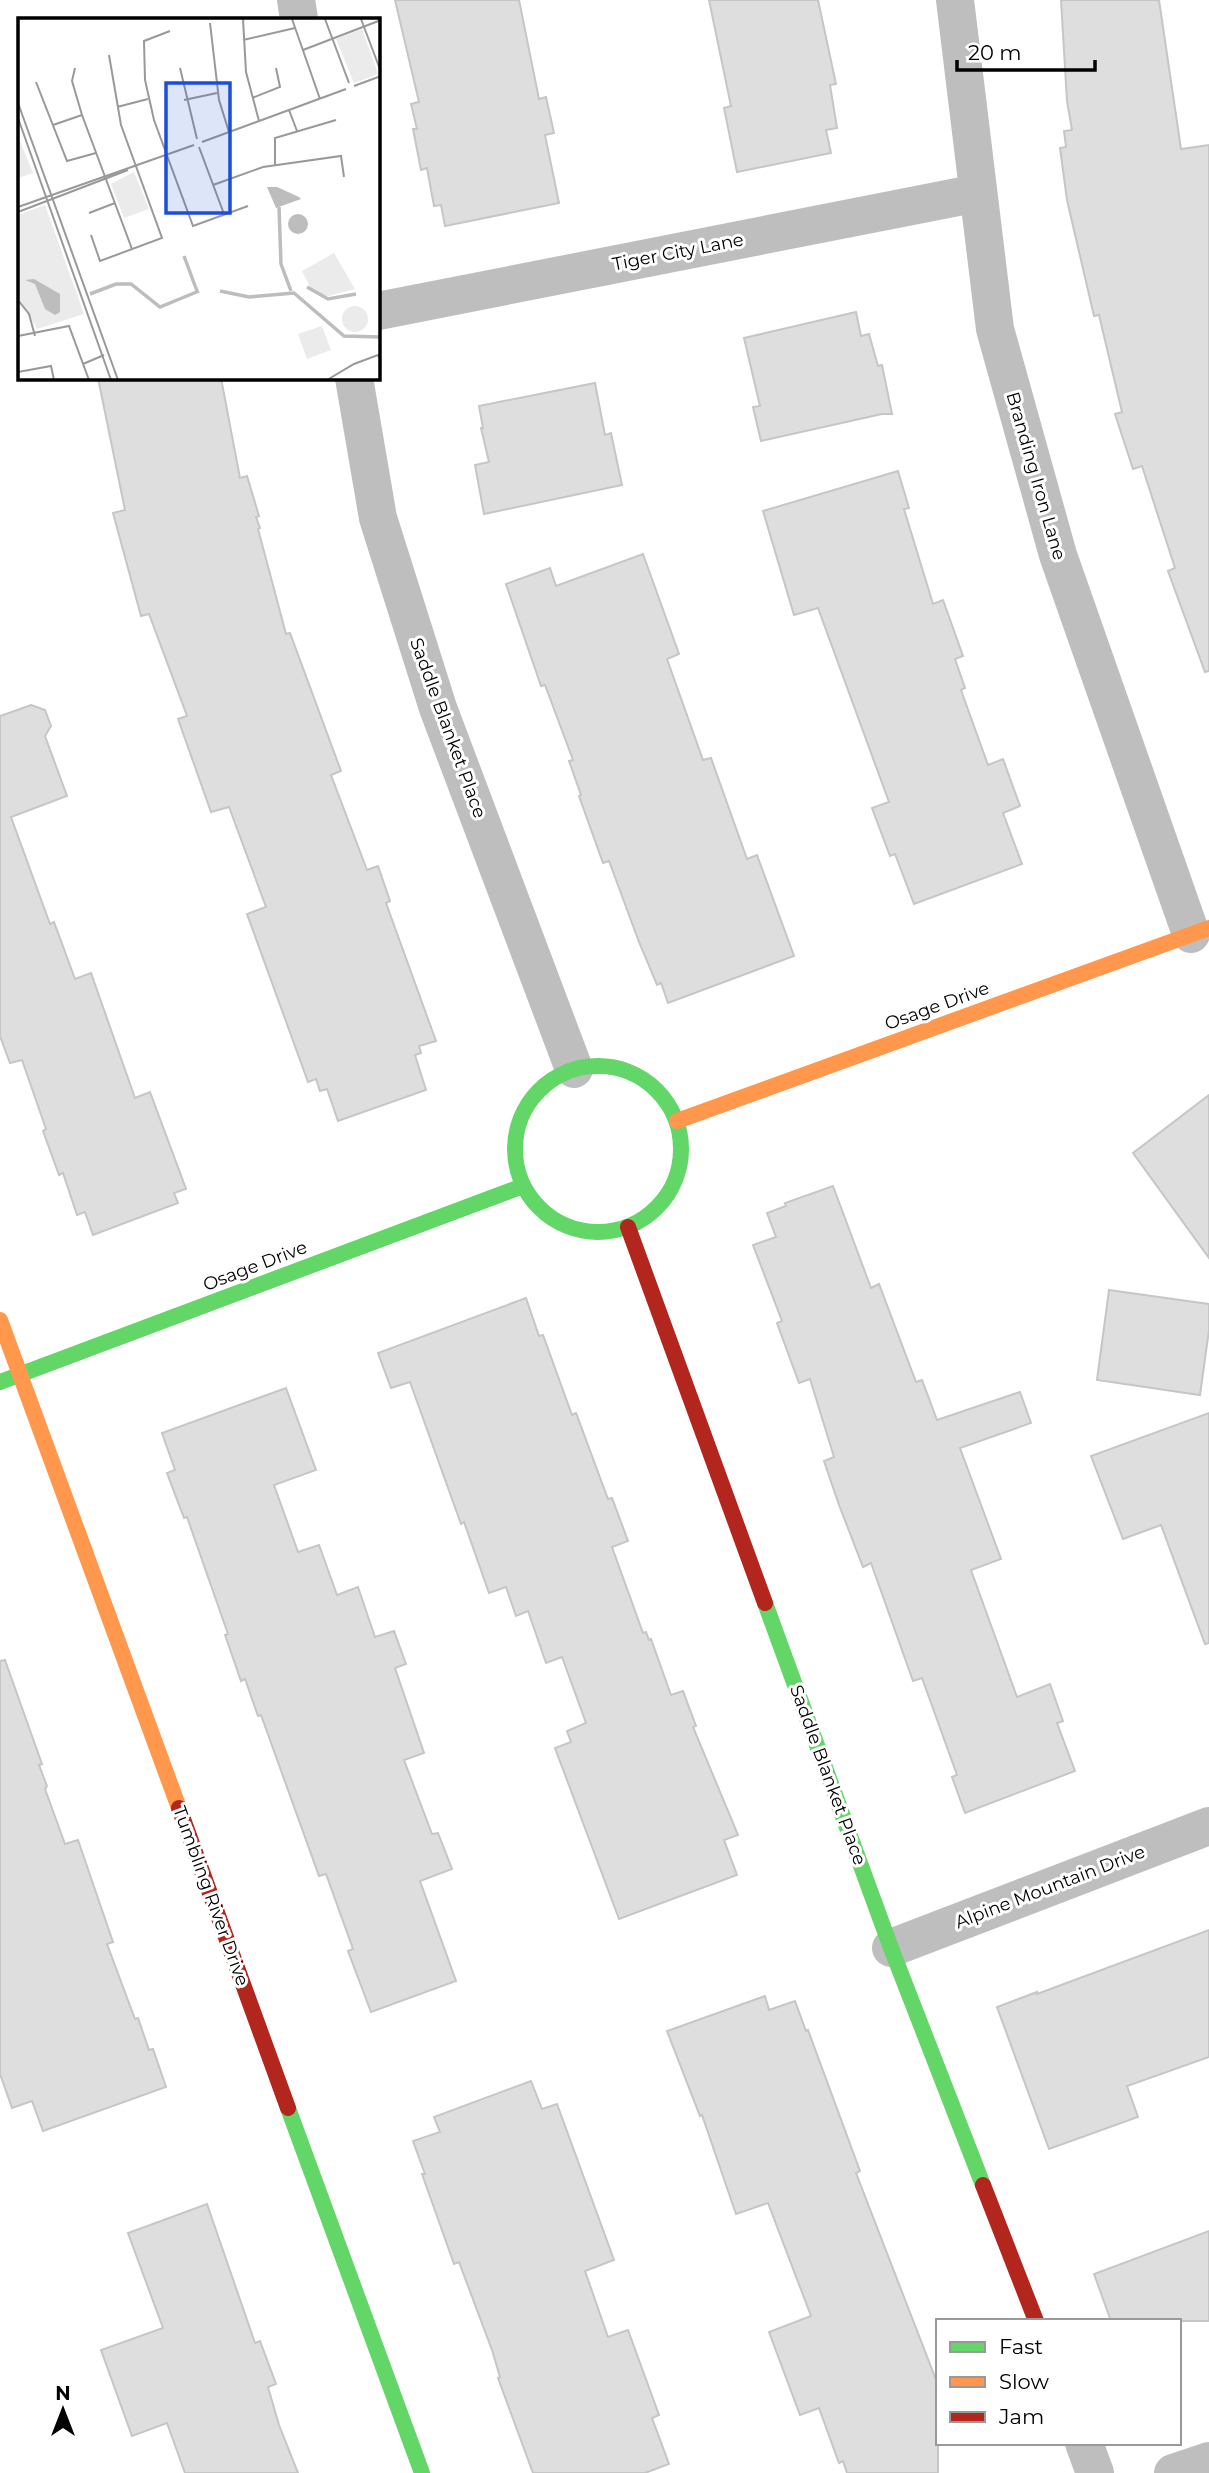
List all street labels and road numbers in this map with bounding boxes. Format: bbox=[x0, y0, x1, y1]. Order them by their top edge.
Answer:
street label: Tiger City Lane bbox=[611, 228, 746, 276]
street label: Branding Iron Lane bbox=[1001, 389, 1071, 563]
street label: Saddle Blanket Place bbox=[405, 635, 491, 821]
street label: Osage Drive bbox=[882, 977, 992, 1035]
street label: Osage Drive bbox=[200, 1236, 310, 1296]
street label: Saddle Blanket Place bbox=[785, 1682, 871, 1868]
street label: Tumbling River Drive bbox=[168, 1803, 254, 1989]
street label: Alpine Mountain Drive bbox=[952, 1841, 1148, 1933]

